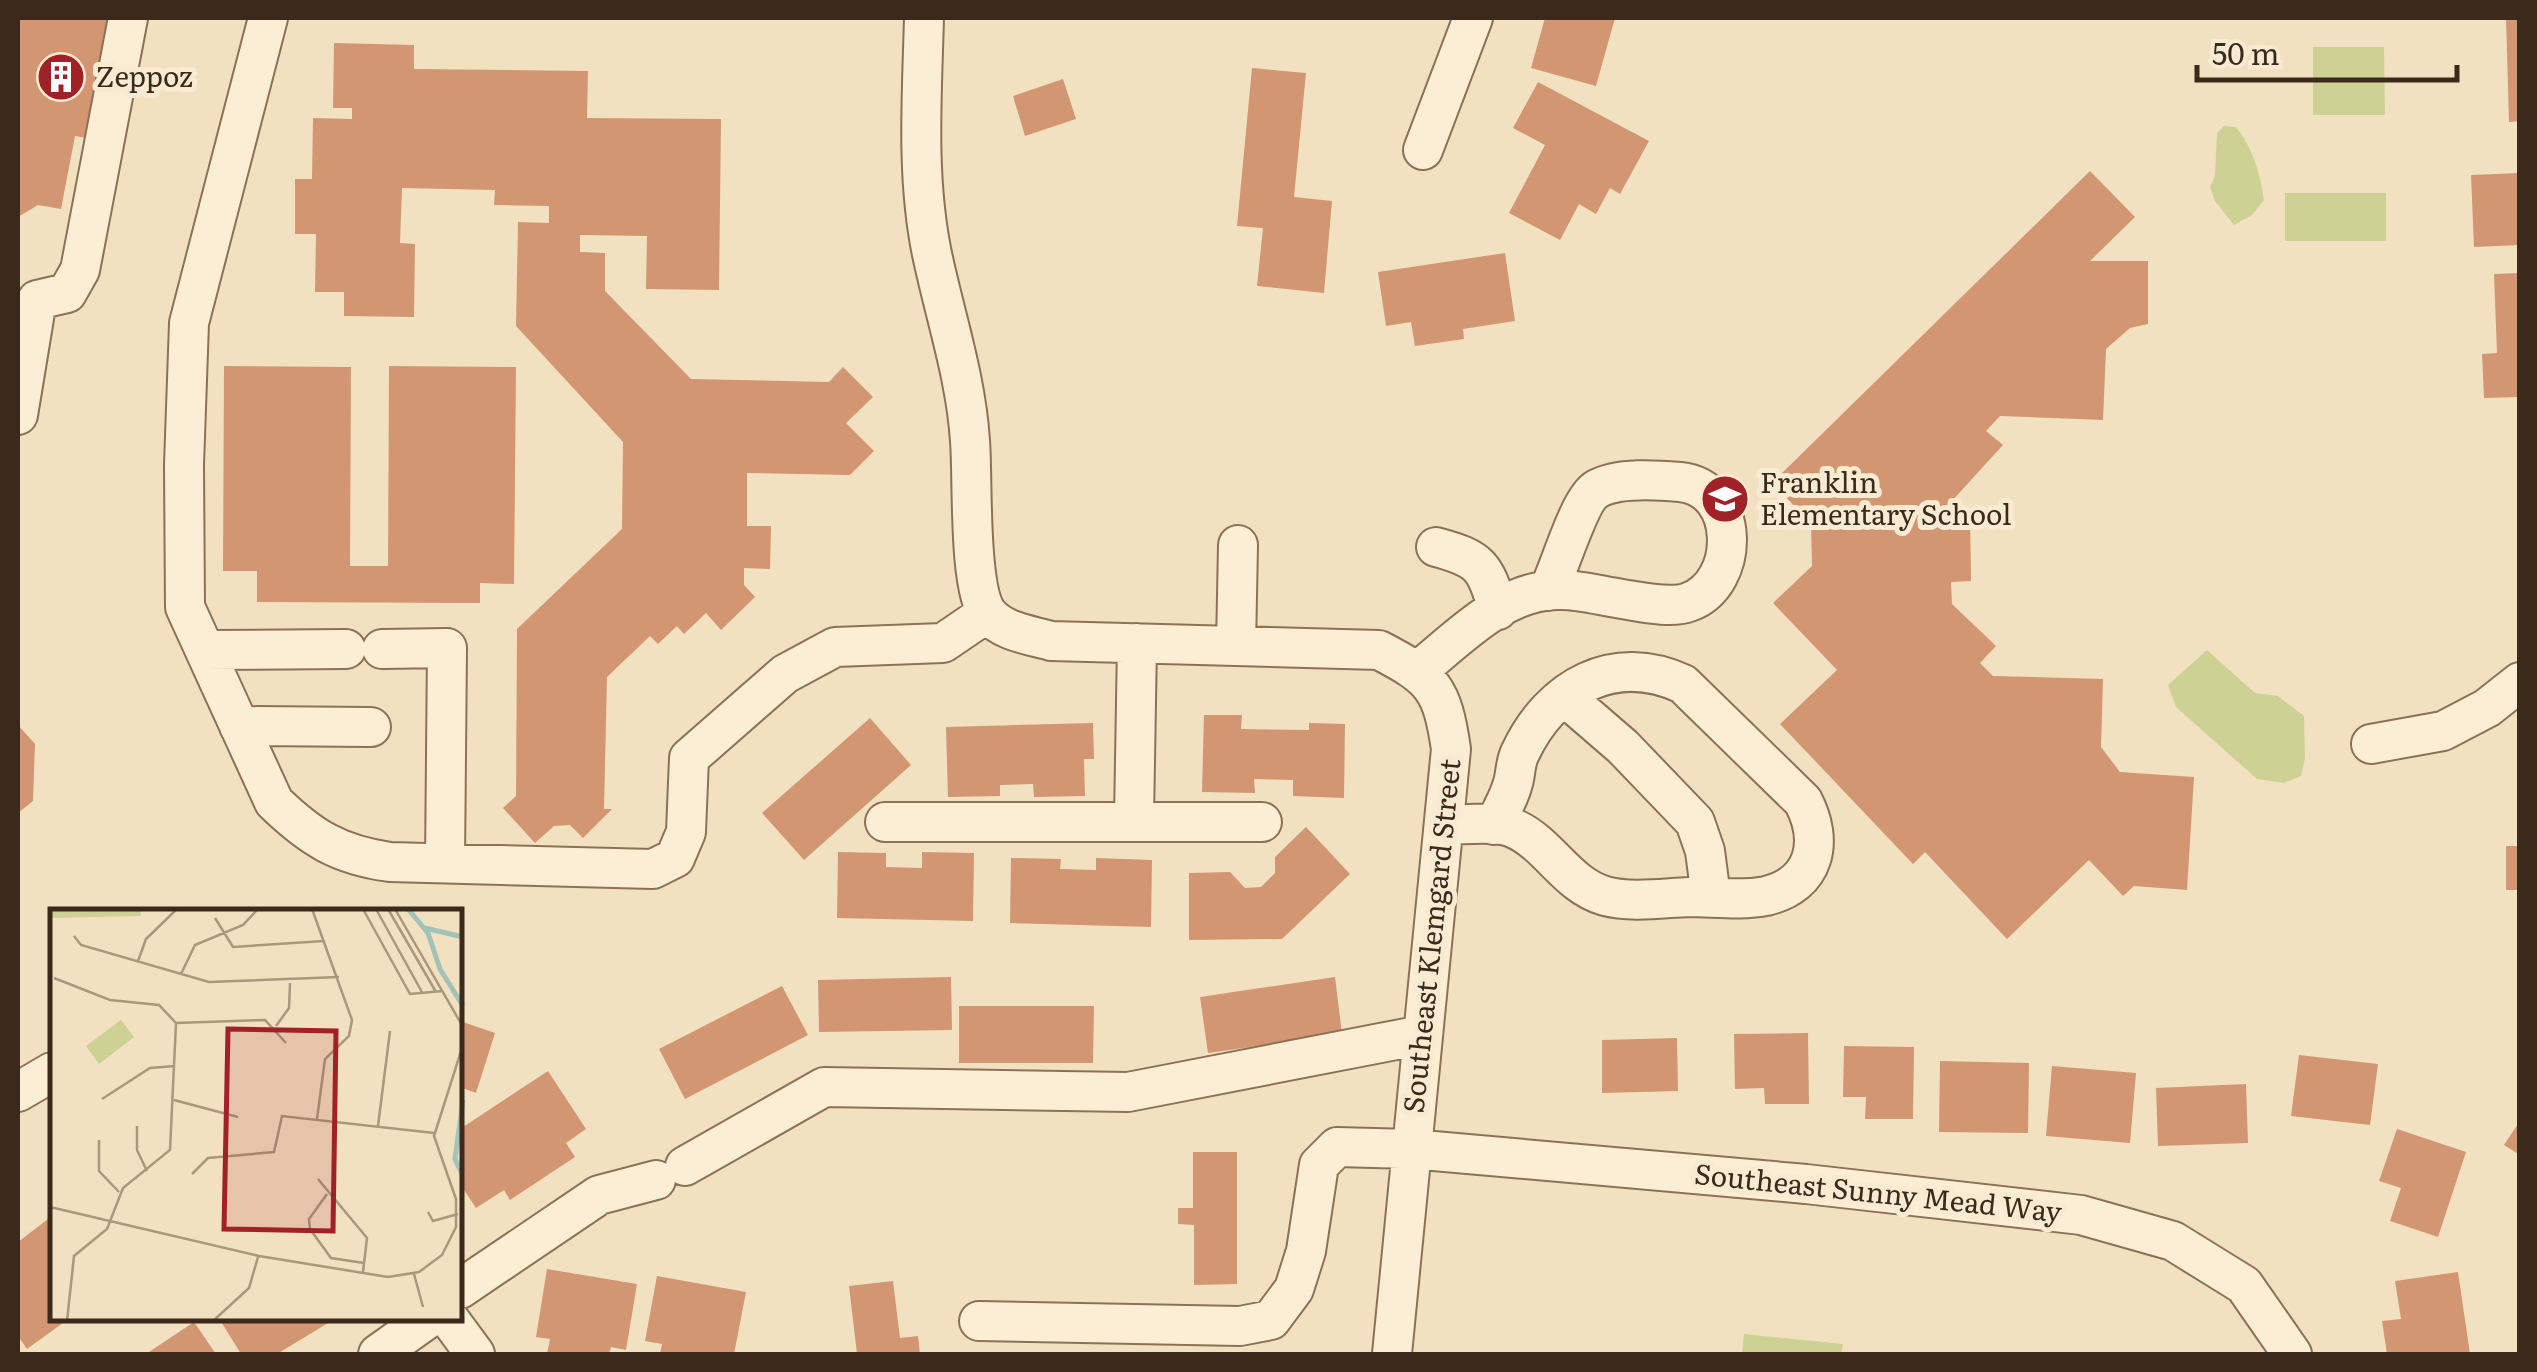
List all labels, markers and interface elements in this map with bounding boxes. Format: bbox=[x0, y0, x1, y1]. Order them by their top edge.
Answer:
scale bar bbox=[2197, 20, 2457, 82]
text: 50 m bbox=[2212, 30, 2280, 74]
building icon: Zeppoz bbox=[35, 51, 87, 103]
place label: Zeppoz bbox=[96, 54, 193, 96]
place label: Franklin Elementary School bbox=[1760, 460, 2011, 534]
school or university icon: Franklin Elementary School bbox=[1699, 473, 1751, 525]
street label: Southeast Klemgard Street bbox=[1391, 756, 1470, 1115]
inset map bbox=[50, 909, 462, 1322]
street label: Southeast Sunny Mead Way bbox=[1693, 1151, 2065, 1231]

